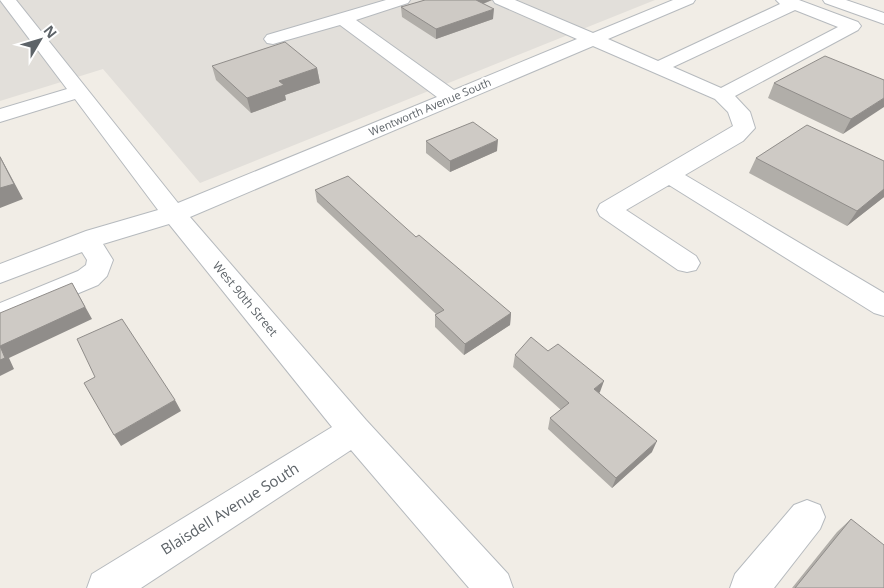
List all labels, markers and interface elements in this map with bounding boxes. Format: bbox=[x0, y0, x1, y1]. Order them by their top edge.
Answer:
north arrow bbox=[15, 15, 65, 65]
text: N bbox=[40, 21, 62, 42]
street label: Wentworth Avenue South bbox=[366, 74, 493, 139]
street label: West 90th Street bbox=[209, 258, 282, 340]
street label: Blaisdell Avenue South bbox=[157, 458, 302, 559]

